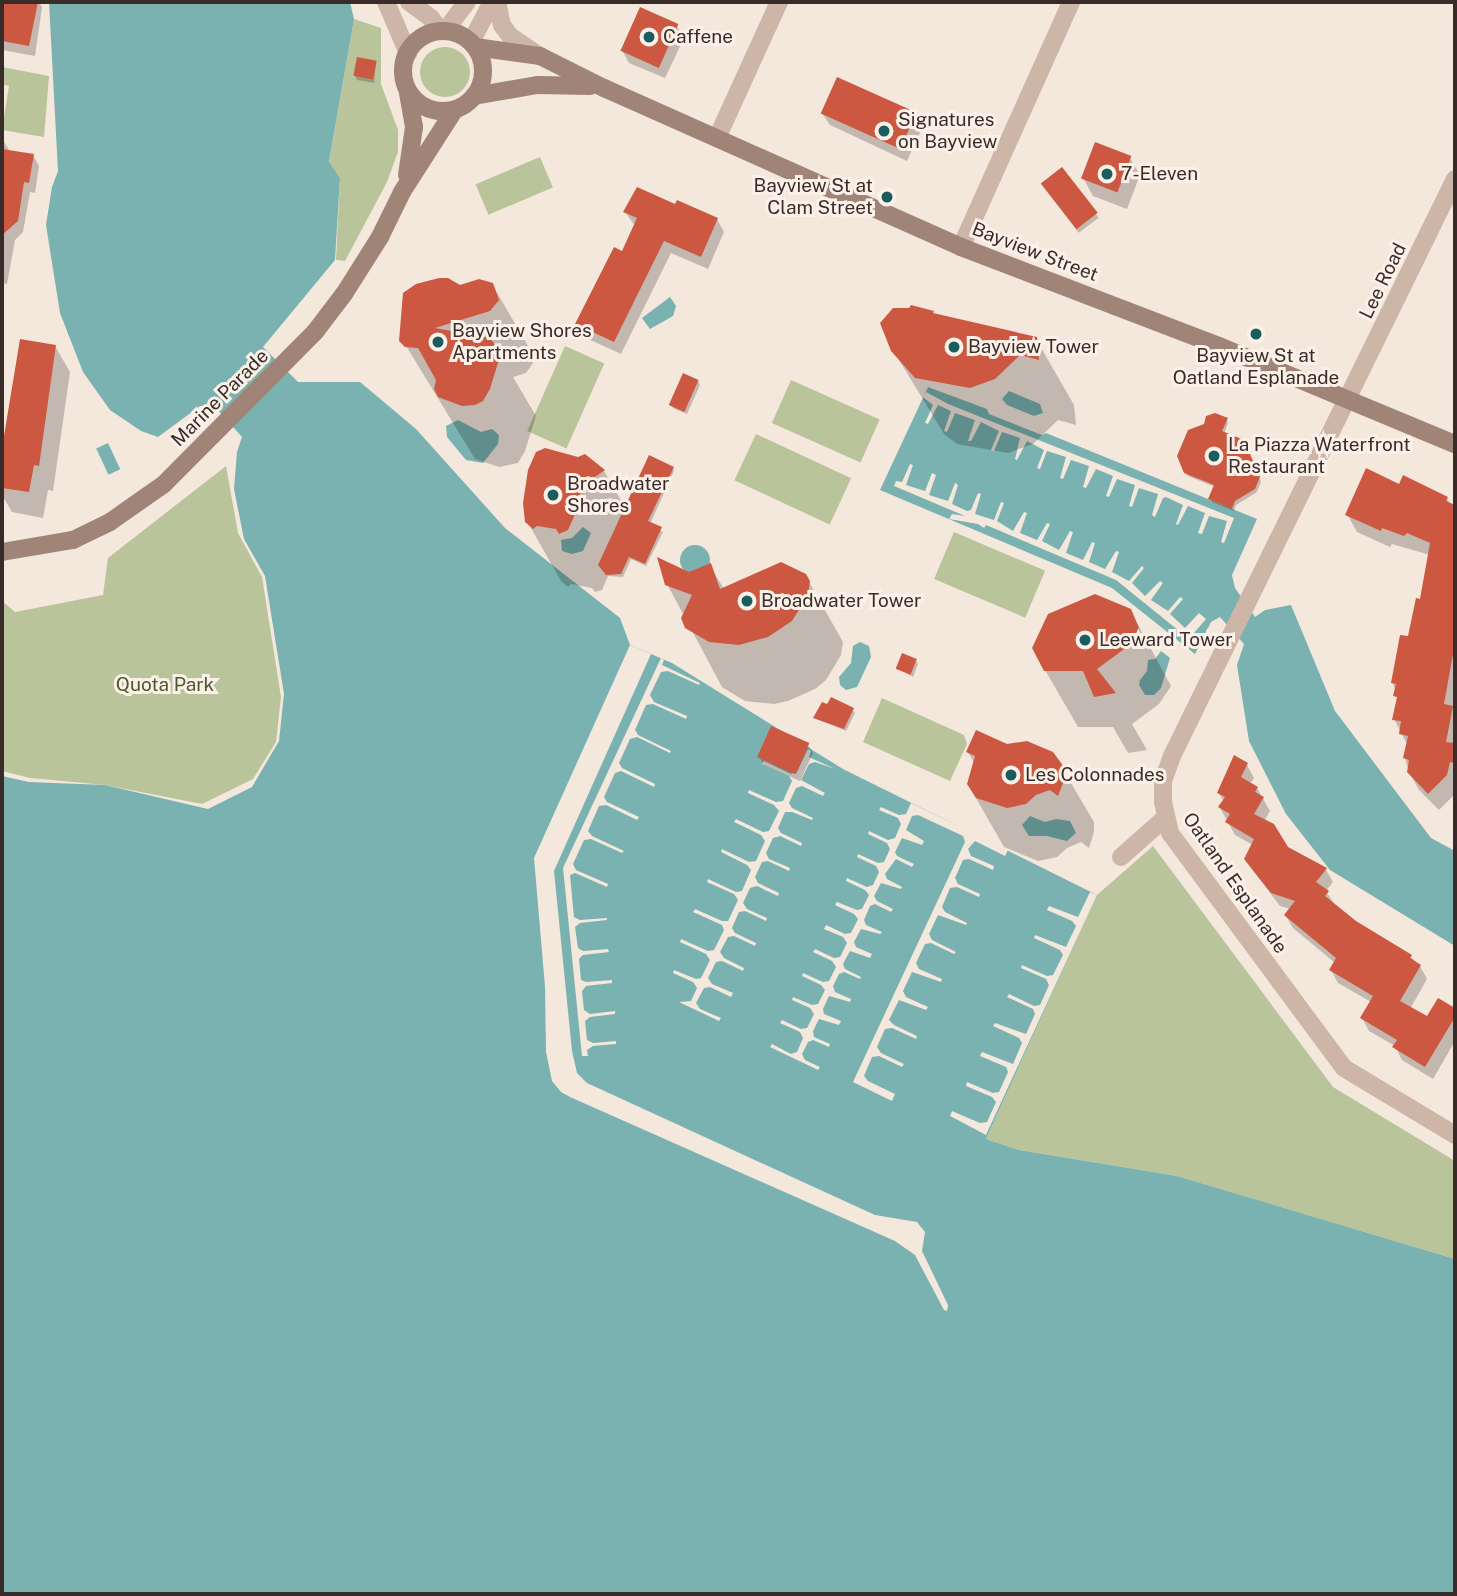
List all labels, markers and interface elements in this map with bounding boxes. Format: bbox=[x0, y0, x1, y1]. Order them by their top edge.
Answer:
place label: Caffene bbox=[663, 26, 733, 48]
marker: Caffene bbox=[641, 29, 657, 45]
place label: Signatures on Bayview bbox=[898, 109, 997, 153]
marker: Signatures on Bayview bbox=[876, 123, 892, 139]
place label: 7-Eleven bbox=[1121, 163, 1198, 185]
marker: 7-Eleven bbox=[1099, 166, 1115, 182]
place label: Bayview St at Clam Street bbox=[754, 175, 873, 219]
marker: Bayview St at Clam Street bbox=[879, 189, 895, 205]
street label: Bayview Street bbox=[969, 217, 1101, 287]
street label: Lee Road bbox=[1355, 239, 1411, 323]
place label: Bayview Shores Apartments bbox=[452, 320, 592, 364]
marker: Bayview St at Oatland Esplanade bbox=[1248, 326, 1264, 342]
marker: Bayview Shores Apartments bbox=[430, 334, 446, 350]
place label: Bayview Tower bbox=[968, 336, 1099, 358]
marker: Bayview Tower bbox=[946, 339, 962, 355]
street label: Marine Parade bbox=[167, 345, 273, 451]
place label: Bayview St at Oatland Esplanade bbox=[1173, 345, 1339, 389]
place label: La Piazza Waterfront Restaurant bbox=[1228, 434, 1411, 478]
marker: La Piazza Waterfront Restaurant bbox=[1206, 448, 1222, 464]
place label: Broadwater Shores bbox=[567, 473, 669, 517]
marker: Broadwater Shores bbox=[545, 487, 561, 503]
place label: Broadwater Tower bbox=[761, 590, 922, 612]
marker: Broadwater Tower bbox=[739, 593, 755, 609]
place label: Leeward Tower bbox=[1099, 629, 1233, 651]
marker: Leeward Tower bbox=[1077, 632, 1093, 648]
park label: Quota Park bbox=[116, 674, 214, 696]
place label: Les Colonnades bbox=[1025, 764, 1164, 786]
marker: Les Colonnades bbox=[1003, 767, 1019, 783]
street label: Oatland Esplanade bbox=[1178, 808, 1292, 958]

